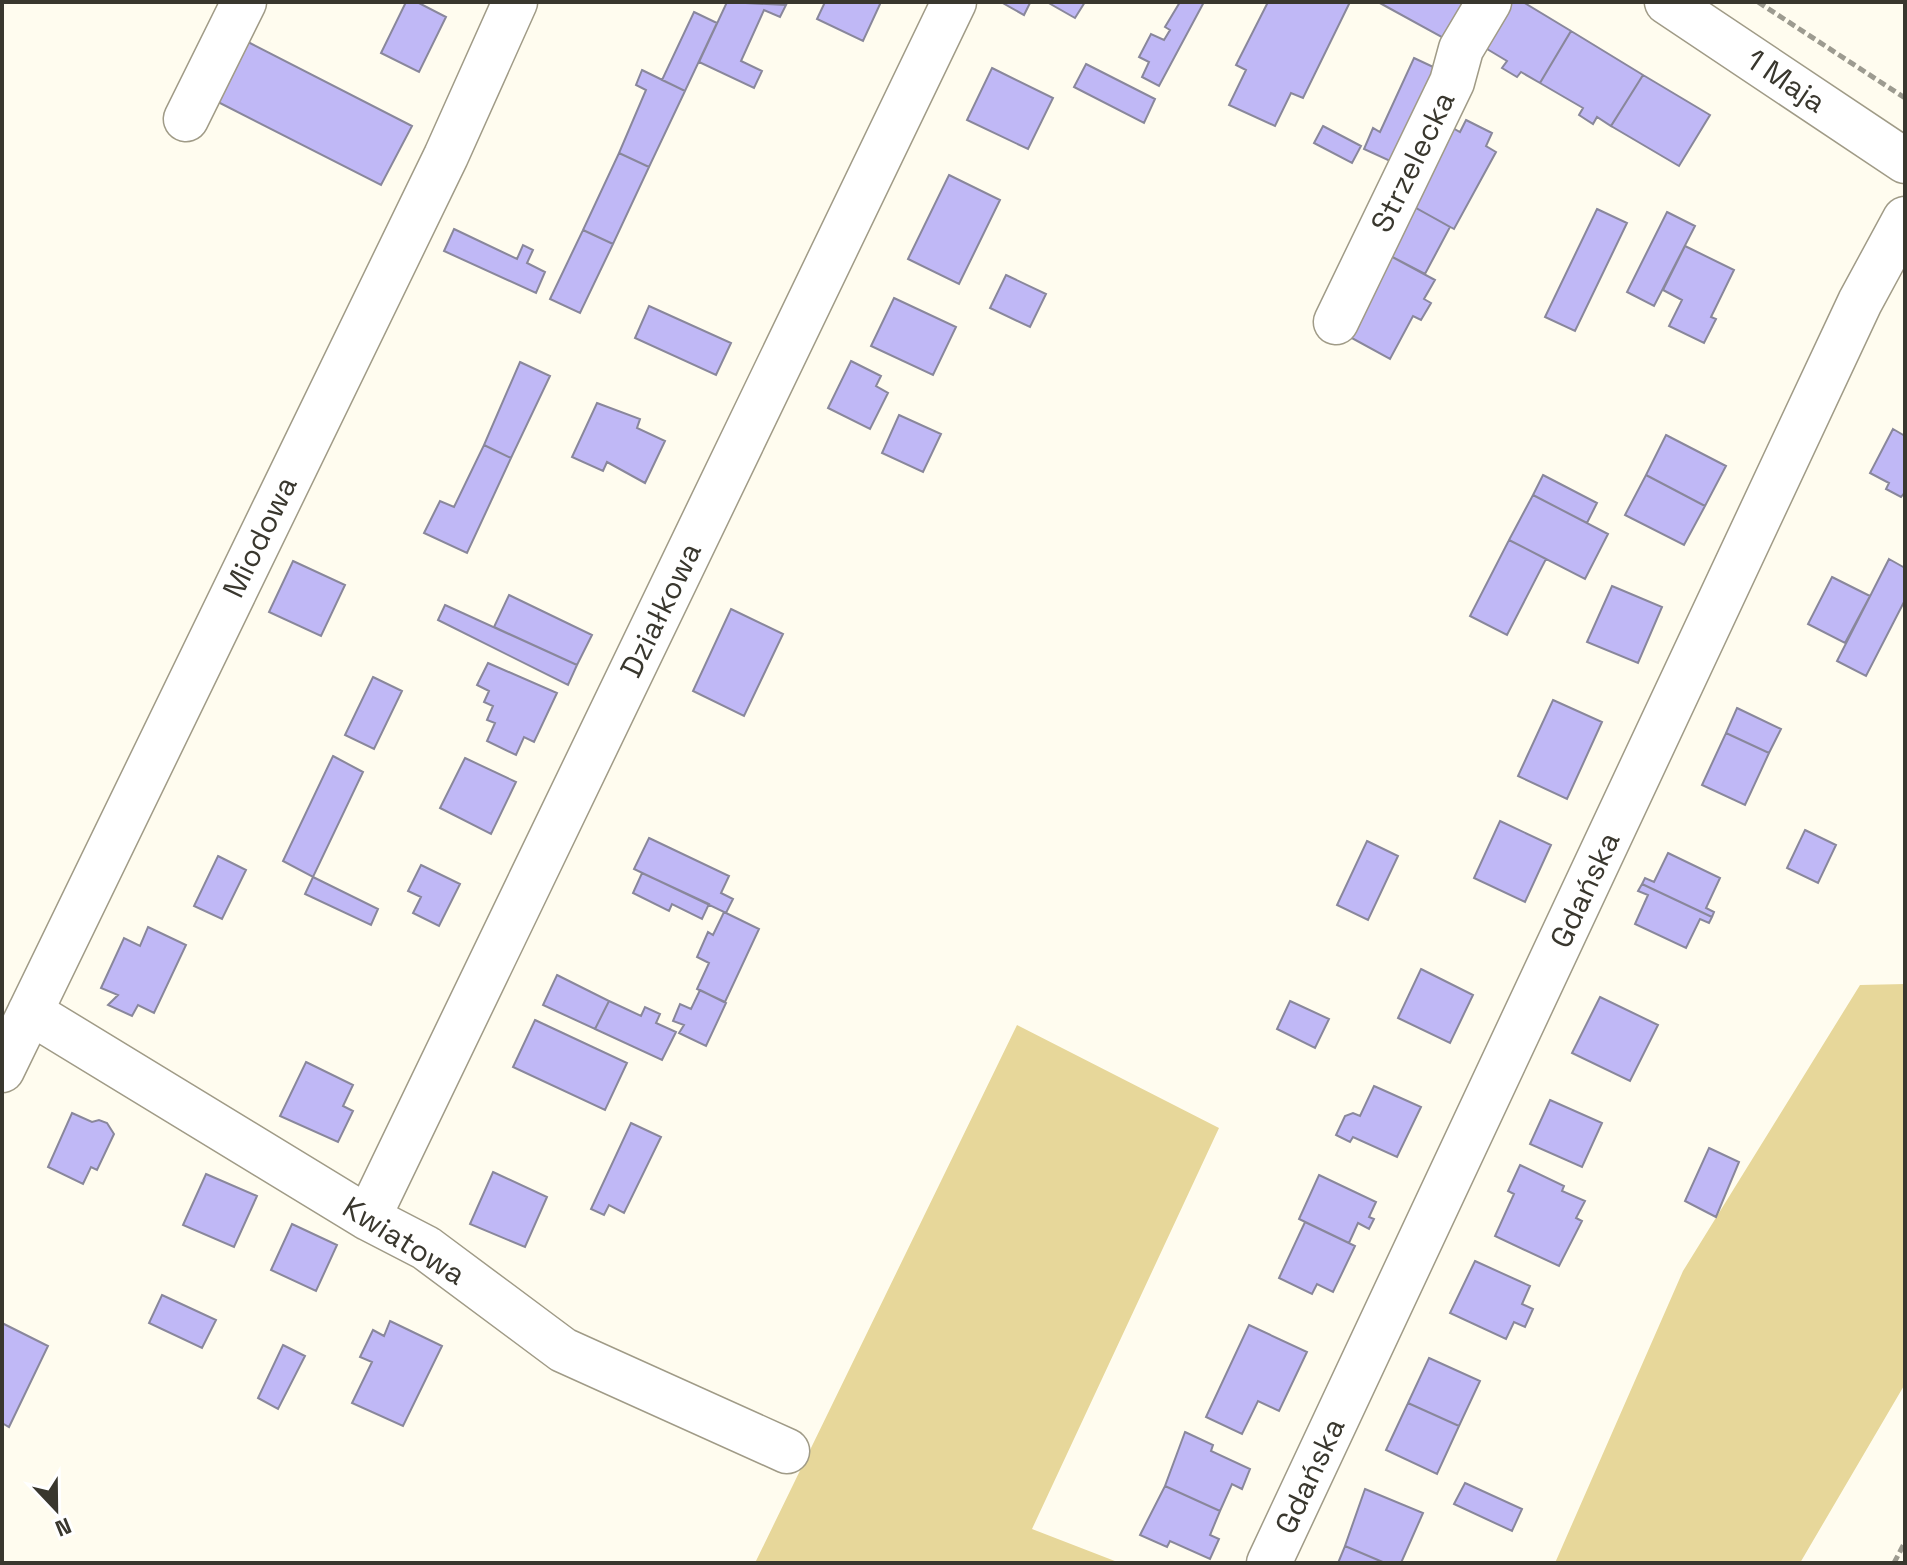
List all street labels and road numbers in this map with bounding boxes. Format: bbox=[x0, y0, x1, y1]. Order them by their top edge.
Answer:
street label: 1 Maja bbox=[1739, 40, 1834, 121]
street label: Strzelecka bbox=[1362, 85, 1463, 239]
street label: Miodowa bbox=[213, 470, 306, 604]
street label: Działkowa bbox=[611, 536, 710, 684]
street label: Gdańska bbox=[1541, 826, 1628, 954]
street label: Kwiatowa bbox=[335, 1187, 473, 1294]
street label: Gdańska bbox=[1266, 1412, 1353, 1540]

